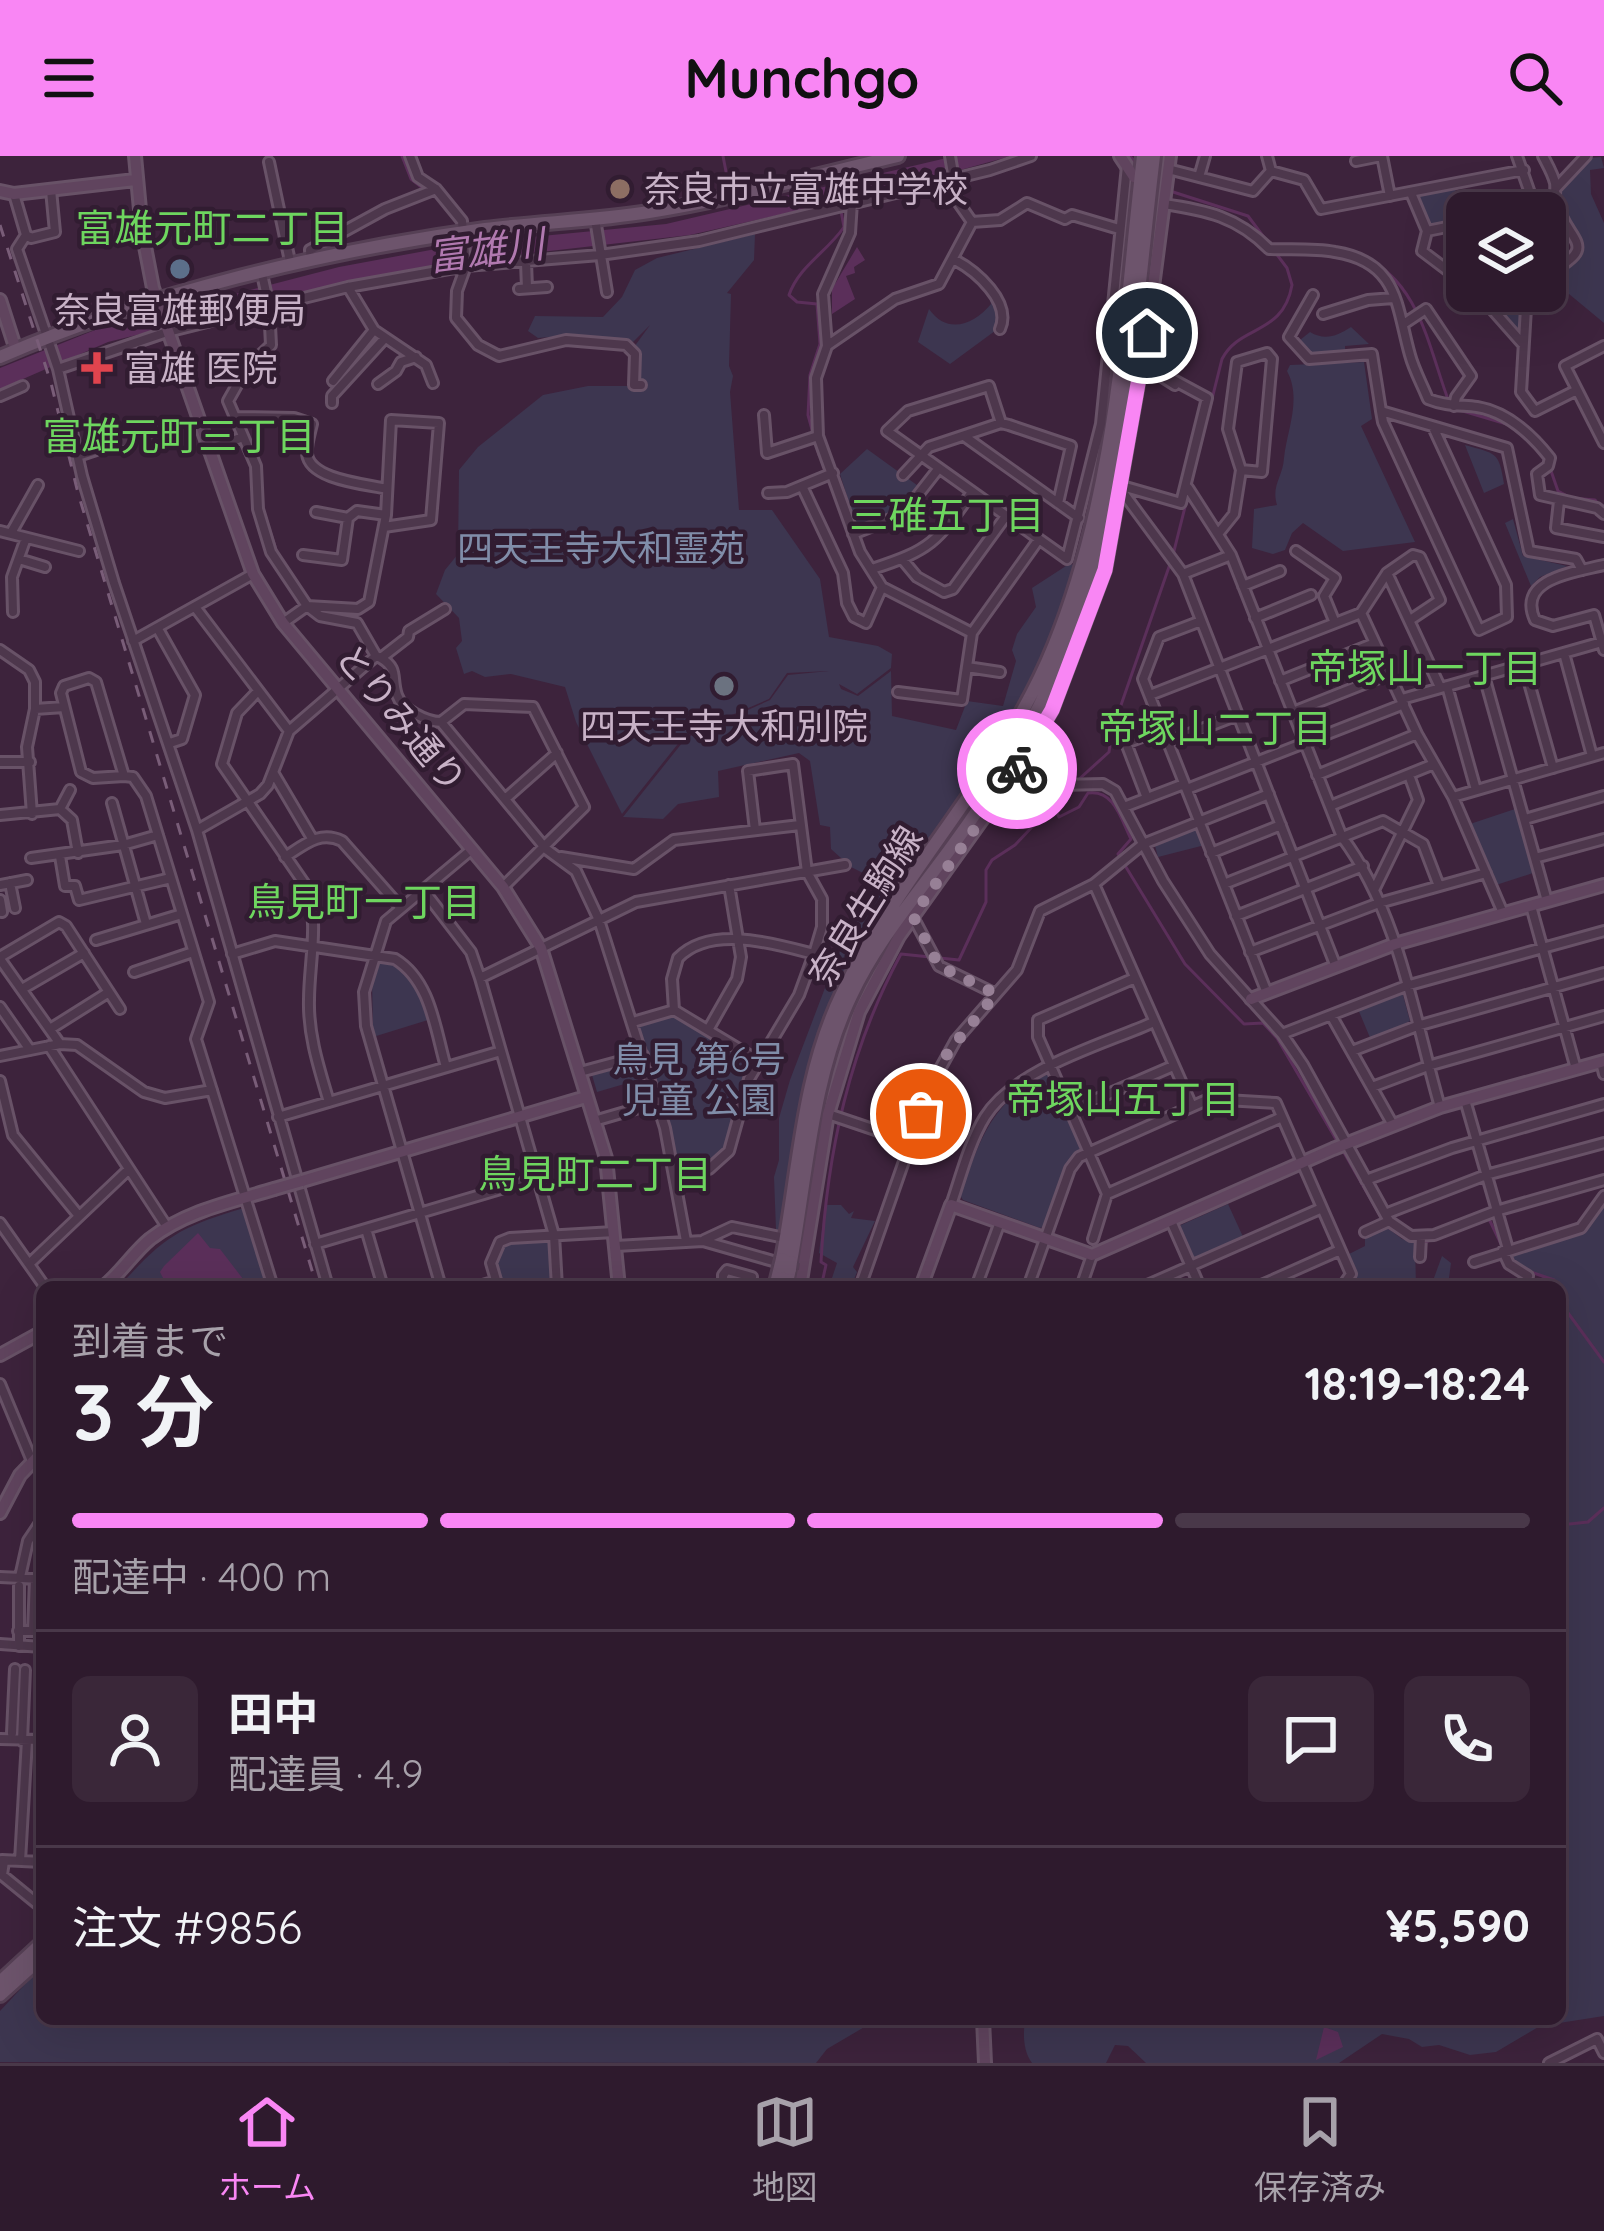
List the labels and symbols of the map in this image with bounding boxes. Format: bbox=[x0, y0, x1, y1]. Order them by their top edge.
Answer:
place label: 奈良市立富雄中学校 bbox=[644, 166, 968, 211]
marker: 奈良市立富雄中学校 bbox=[607, 176, 633, 202]
district label: 富雄元町二丁目 bbox=[75, 203, 349, 252]
water label: 富雄川 bbox=[425, 218, 551, 281]
marker: 奈良富雄郵便局 bbox=[167, 256, 193, 282]
pin bbox=[1096, 282, 1198, 384]
place label: 奈良富雄郵便局 bbox=[54, 287, 306, 332]
place label: 富雄 医院 bbox=[124, 345, 278, 390]
marker: 富雄 医院 bbox=[81, 352, 113, 384]
district label: 富雄元町三丁目 bbox=[42, 411, 316, 460]
district label: 三碓五丁目 bbox=[849, 490, 1045, 539]
park label: 四天王寺大和霊苑 bbox=[457, 525, 745, 570]
street label: とりみ通り bbox=[326, 634, 476, 801]
district label: 帝塚山一丁目 bbox=[1308, 643, 1542, 692]
marker: 四天王寺大和別院 bbox=[711, 673, 737, 699]
place label: 四天王寺大和別院 bbox=[580, 703, 868, 748]
district label: 帝塚山二丁目 bbox=[1098, 703, 1332, 752]
courier bbox=[957, 709, 1077, 829]
street label: 奈良生駒線 bbox=[798, 817, 931, 994]
district label: 鳥見町一丁目 bbox=[247, 877, 481, 926]
park label: 鳥見 第6号 児童 公園 bbox=[612, 1036, 786, 1122]
pin bbox=[870, 1063, 972, 1165]
district label: 帝塚山五丁目 bbox=[1006, 1074, 1240, 1123]
district label: 鳥見町二丁目 bbox=[478, 1149, 712, 1198]

